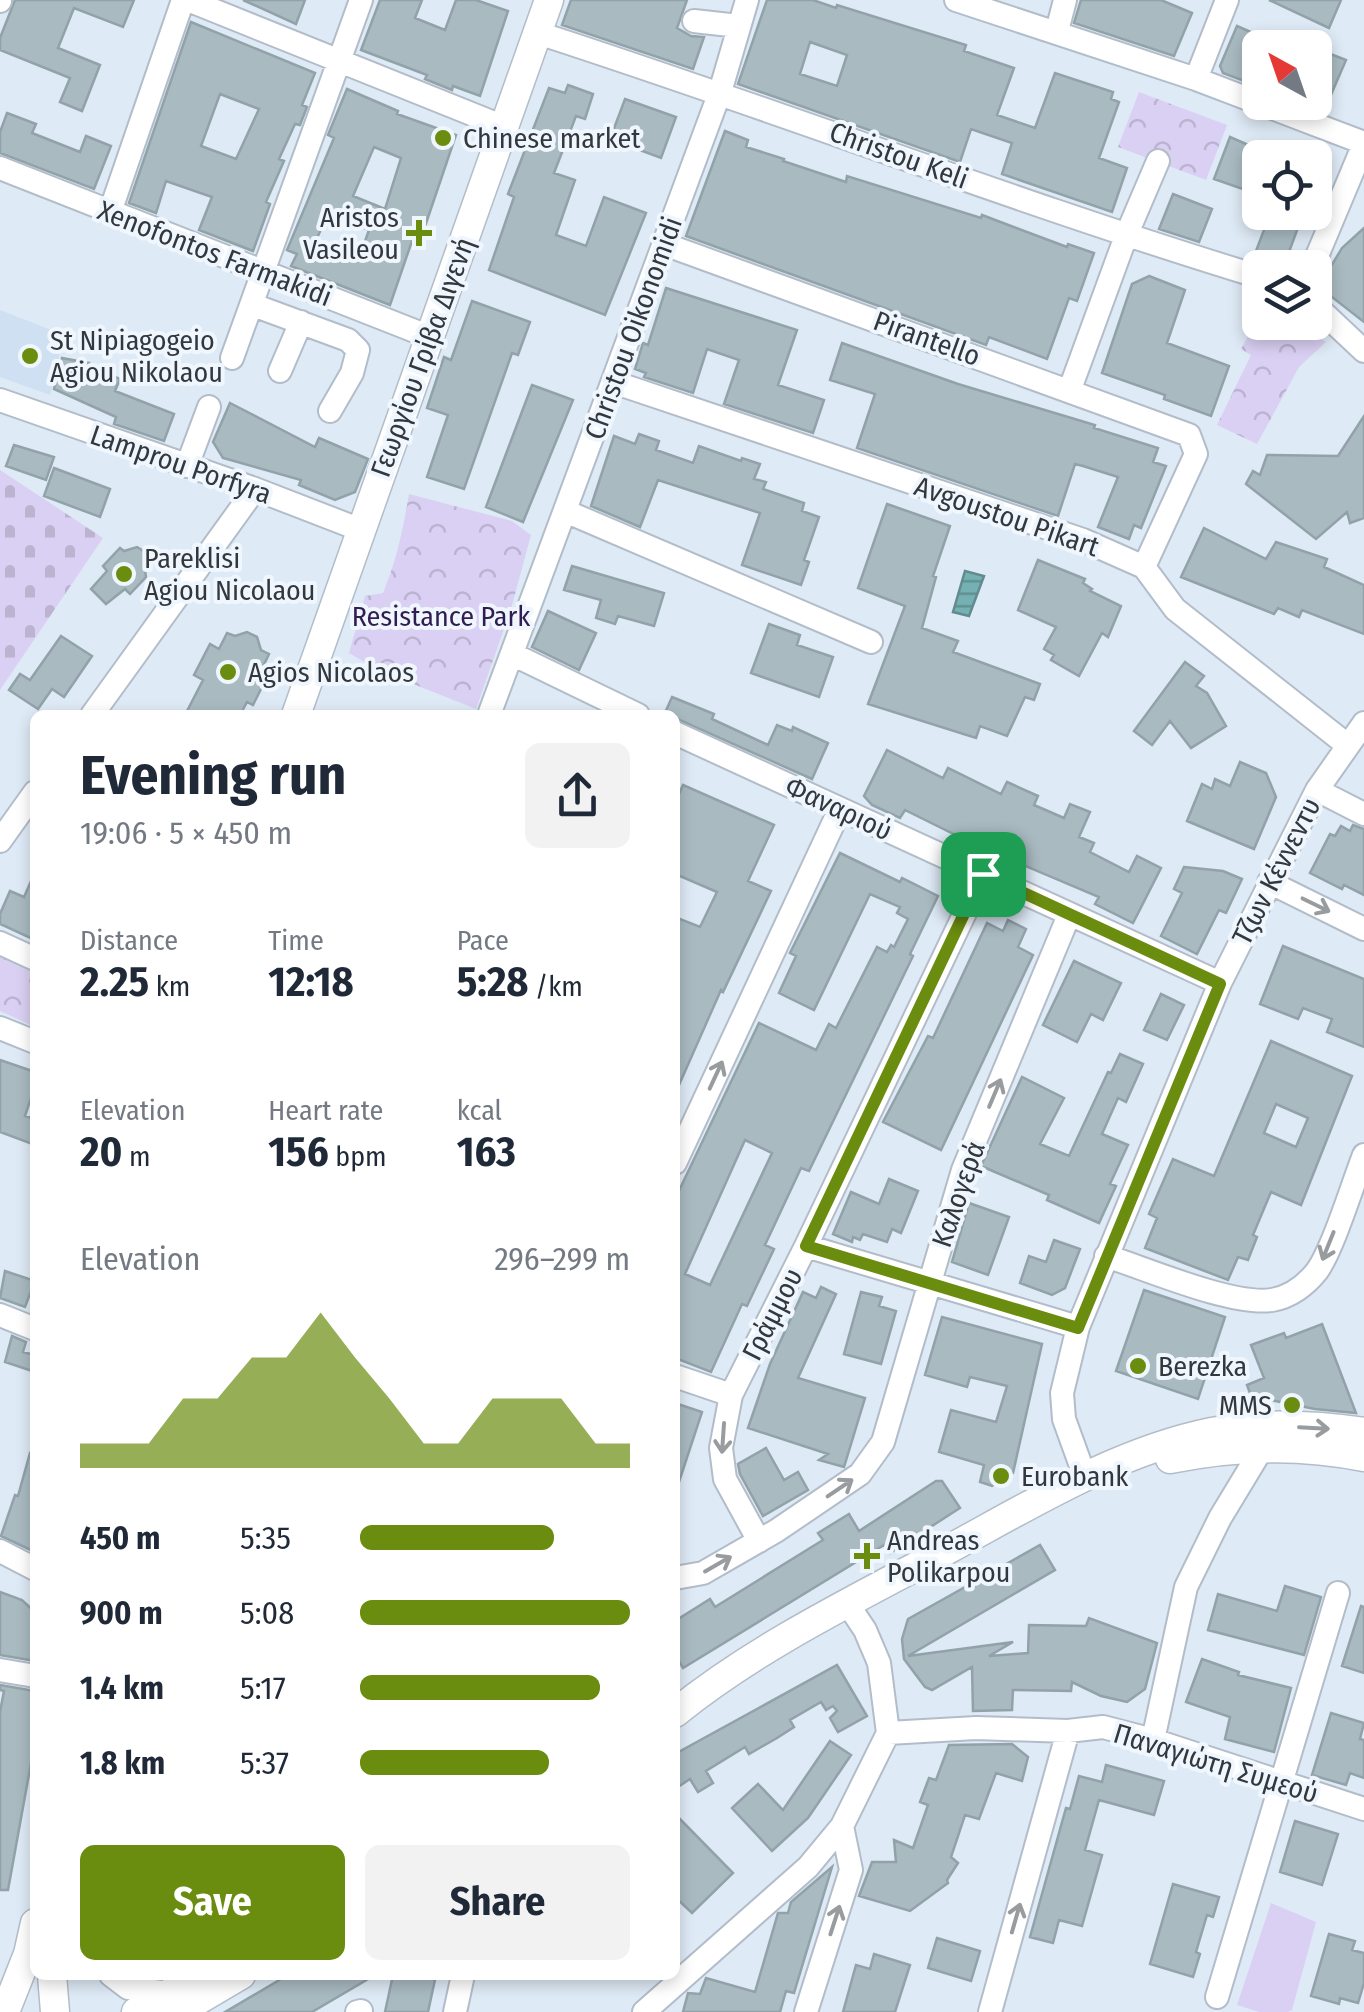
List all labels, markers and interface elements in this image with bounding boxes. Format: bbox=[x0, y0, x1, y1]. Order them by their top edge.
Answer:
north arrow bbox=[1242, 30, 1332, 120]
map controls bbox=[1242, 30, 1332, 340]
street label: Christou Keli bbox=[825, 115, 973, 196]
place label: Chinese market bbox=[463, 122, 641, 155]
marker: Chinese market bbox=[432, 127, 454, 149]
button: locate bbox=[1242, 140, 1332, 230]
street label: Xenofontos Farmakidi bbox=[93, 194, 336, 313]
place label: Aristos Vasileou bbox=[303, 201, 399, 266]
street label: Christou Oikonomidi bbox=[578, 212, 689, 444]
marker: Aristos Vasileou bbox=[408, 222, 430, 244]
street label: Γεωργίου Γρίβα Διγενή bbox=[364, 233, 481, 481]
button: layers bbox=[1242, 250, 1332, 340]
street label: Pirantello bbox=[869, 304, 985, 373]
place label: St Nipiagogeio Agiou Nikolaou bbox=[50, 324, 223, 389]
marker: St Nipiagogeio Agiou Nikolaou bbox=[19, 345, 41, 367]
street label: Lamprou Porfyra bbox=[86, 418, 276, 511]
street label: Avgoustou Pikart bbox=[910, 469, 1104, 564]
place label: Pareklisi Agiou Nicolaou bbox=[144, 542, 315, 607]
marker: Pareklisi Agiou Nicolaou bbox=[113, 563, 135, 585]
park label: Resistance Park bbox=[352, 600, 531, 633]
place label: Agios Nicolaos bbox=[248, 656, 414, 689]
marker: Agios Nicolaos bbox=[217, 661, 239, 683]
text: Evening run bbox=[80, 743, 346, 809]
button: share bbox=[525, 743, 630, 848]
street label: Φαναριού bbox=[780, 770, 897, 847]
street label: Τζων Κέννεντυ bbox=[1225, 792, 1328, 950]
text: 19:06 · 5 × 450 m bbox=[80, 814, 292, 852]
pin bbox=[941, 832, 1026, 917]
icon: arrive bbox=[956, 847, 1011, 902]
one-way arrow bbox=[1301, 896, 1331, 915]
text: Distance bbox=[80, 924, 178, 957]
text: Time bbox=[268, 924, 324, 957]
text: Pace bbox=[457, 924, 509, 957]
text: 2.25 bbox=[80, 957, 149, 1007]
text: 12:18 bbox=[268, 957, 354, 1007]
text: 5:28 bbox=[457, 957, 529, 1007]
text: km bbox=[149, 970, 190, 1003]
text: /km bbox=[529, 970, 583, 1003]
one-way arrow bbox=[708, 1061, 727, 1091]
one-way arrow bbox=[987, 1079, 1005, 1109]
text: Elevation bbox=[80, 1094, 185, 1127]
text: Heart rate bbox=[268, 1094, 383, 1127]
text: kcal bbox=[457, 1094, 502, 1127]
text: 20 bbox=[80, 1127, 122, 1177]
text: 156 bbox=[268, 1127, 329, 1177]
text: 163 bbox=[457, 1127, 516, 1177]
street label: Καλογερά bbox=[925, 1137, 992, 1251]
text: m bbox=[122, 1140, 151, 1173]
text: bpm bbox=[329, 1140, 387, 1173]
one-way arrow bbox=[1318, 1229, 1336, 1260]
text: Elevation bbox=[80, 1240, 200, 1278]
text: 296–299 m bbox=[494, 1240, 630, 1278]
street label: Γράμμου bbox=[735, 1263, 810, 1366]
place label: Berezka bbox=[1158, 1350, 1247, 1383]
marker: Berezka bbox=[1127, 1355, 1149, 1377]
place label: MMS bbox=[1219, 1389, 1272, 1422]
marker: MMS bbox=[1281, 1394, 1303, 1416]
one-way arrow bbox=[1298, 1418, 1330, 1437]
one-way arrow bbox=[714, 1422, 733, 1454]
place label: Eurobank bbox=[1021, 1460, 1129, 1493]
marker: Eurobank bbox=[990, 1465, 1012, 1487]
one-way arrow bbox=[826, 1478, 854, 1499]
text: 450 m bbox=[80, 1519, 160, 1557]
text: 5:35 bbox=[240, 1519, 291, 1557]
place label: Andreas Polikarpou bbox=[887, 1524, 1010, 1589]
marker: Andreas Polikarpou bbox=[856, 1545, 878, 1567]
one-way arrow bbox=[704, 1554, 732, 1574]
text: 900 m bbox=[80, 1594, 163, 1632]
text: 5:08 bbox=[240, 1594, 294, 1632]
text: 1.4 km bbox=[80, 1669, 164, 1707]
text: 5:17 bbox=[240, 1669, 286, 1707]
street label: Παναγιώτη Συμεού bbox=[1110, 1717, 1322, 1810]
text: 1.8 km bbox=[80, 1744, 165, 1782]
text: 5:37 bbox=[240, 1744, 289, 1782]
button: Save bbox=[80, 1845, 345, 1960]
button: Share bbox=[365, 1845, 630, 1960]
one-way arrow bbox=[1008, 1903, 1026, 1934]
one-way arrow bbox=[828, 1904, 846, 1936]

